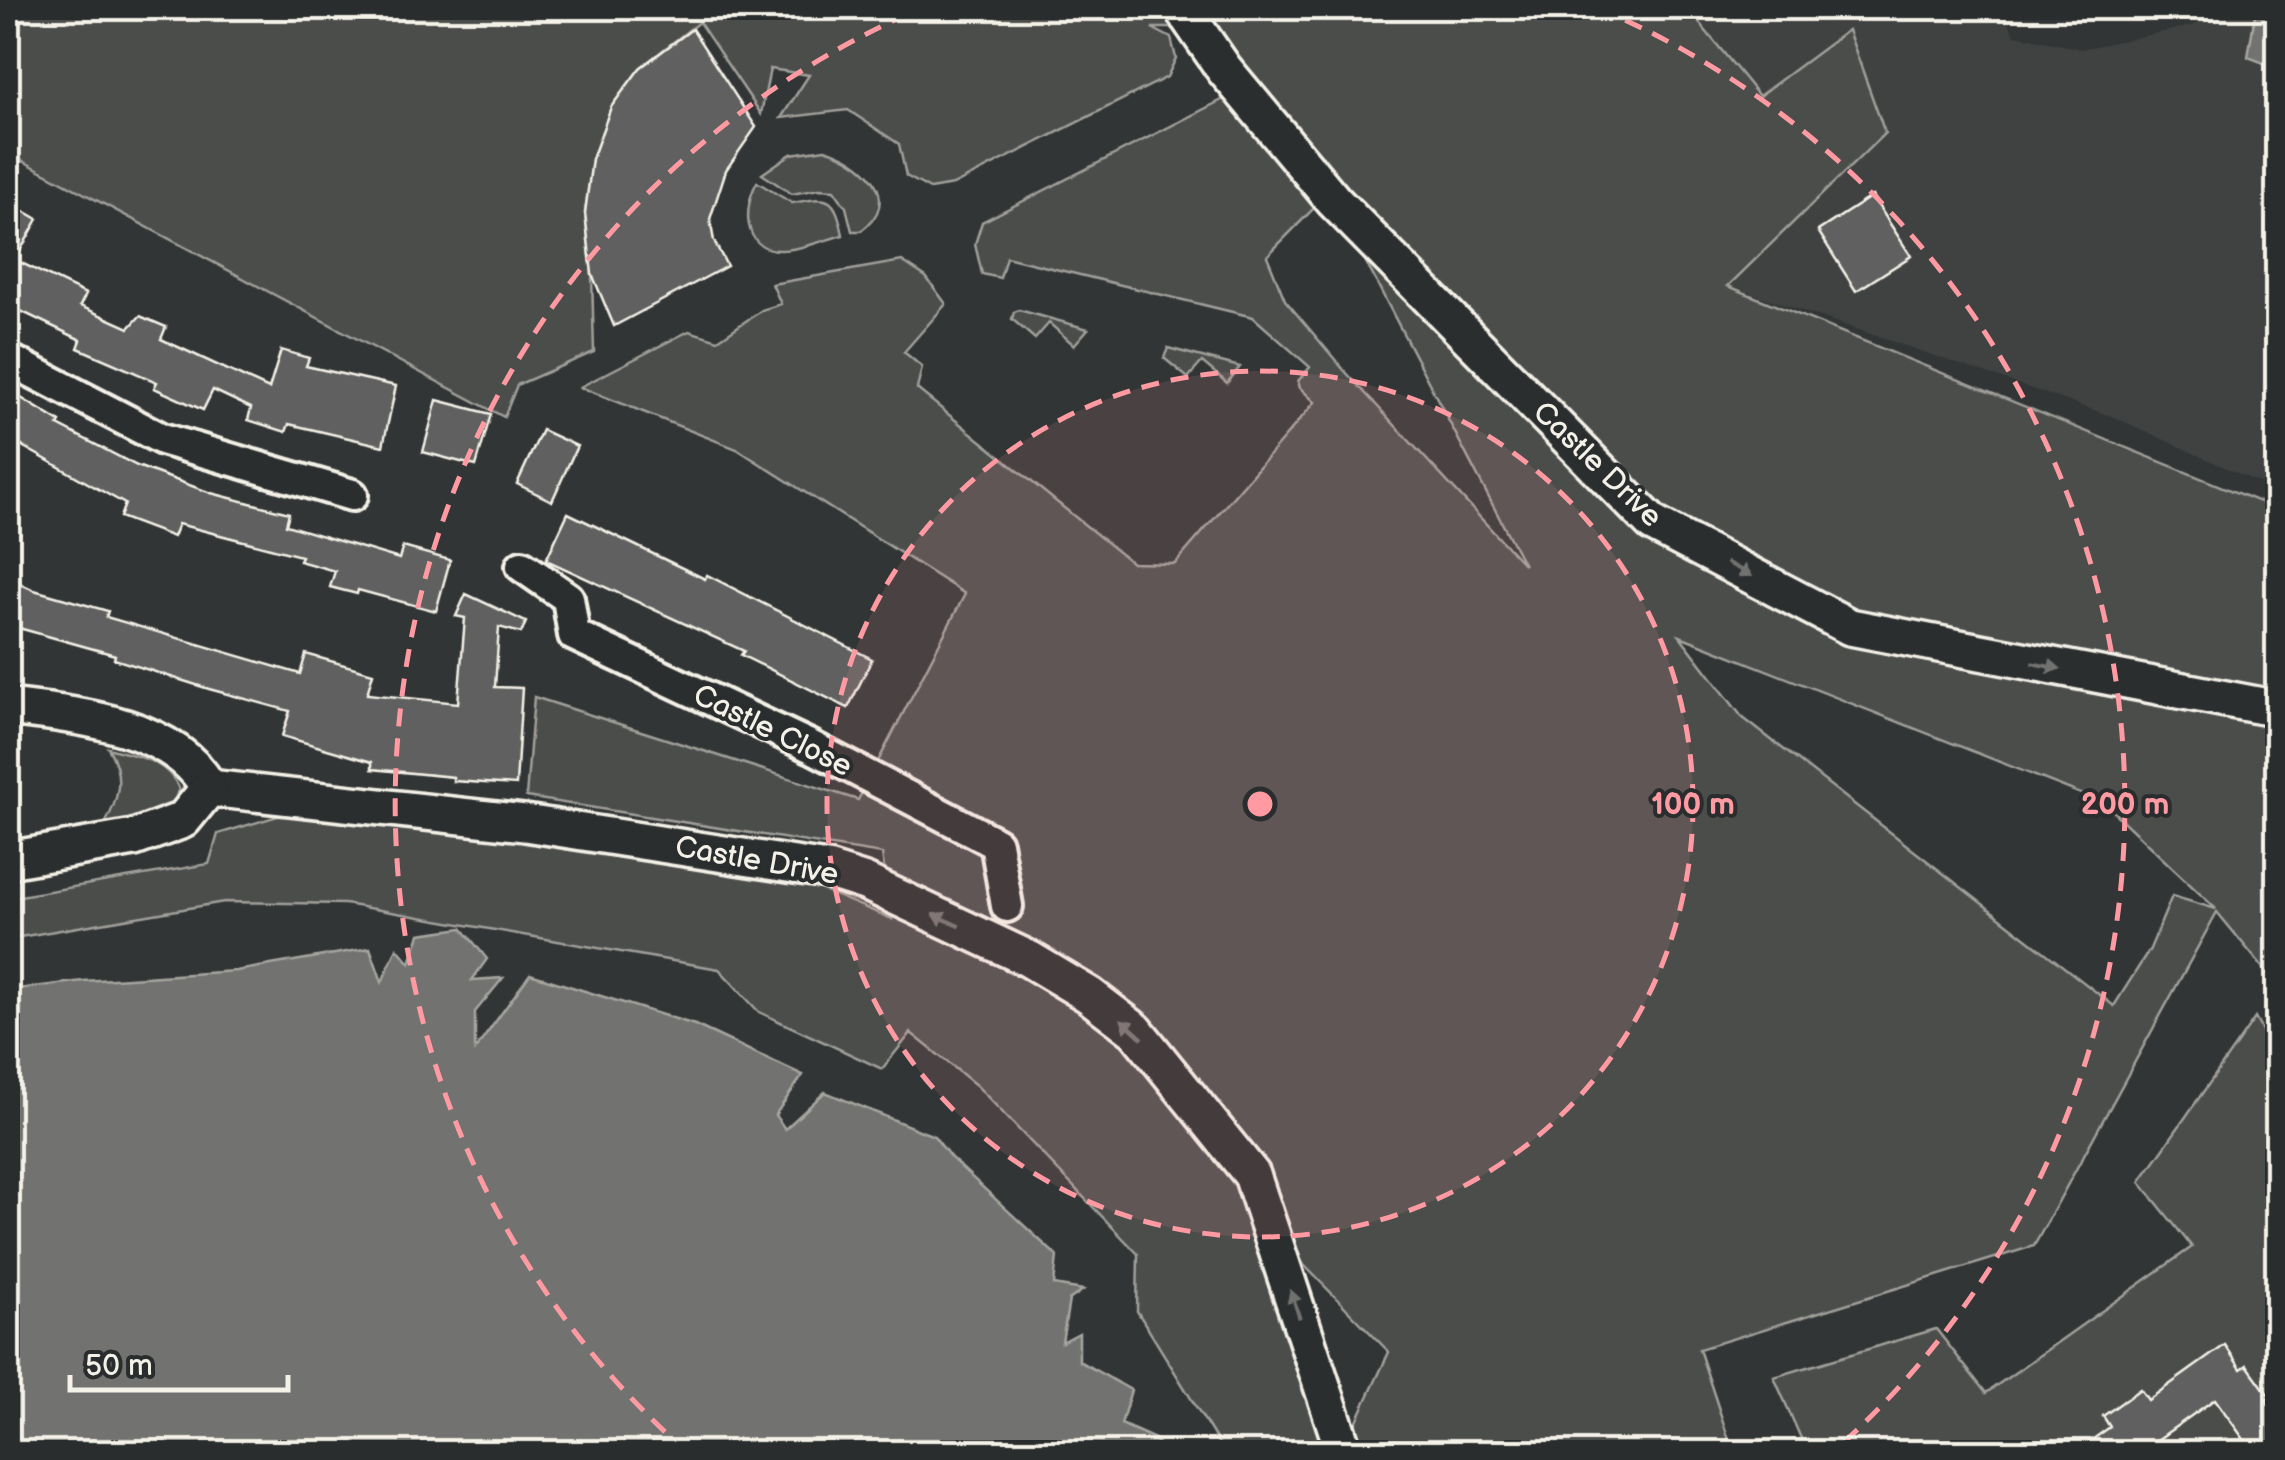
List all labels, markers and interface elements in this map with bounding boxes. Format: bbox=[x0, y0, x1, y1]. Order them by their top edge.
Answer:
street label: Castle Drive bbox=[1525, 394, 1669, 535]
one-way arrow bbox=[1725, 560, 1754, 577]
one-way arrow bbox=[2031, 659, 2063, 674]
street label: Castle Close bbox=[687, 677, 858, 785]
centre of rings bbox=[1242, 786, 1278, 822]
text: 100 m bbox=[1651, 787, 1735, 823]
text: 200 m bbox=[2081, 787, 2169, 823]
street label: Castle Drive bbox=[672, 829, 841, 893]
one-way arrow bbox=[931, 912, 960, 929]
one-way arrow bbox=[1120, 1019, 1145, 1041]
one-way arrow bbox=[1286, 1289, 1301, 1319]
scale bar bbox=[70, 1330, 288, 1392]
text: 50 m bbox=[85, 1348, 153, 1384]

